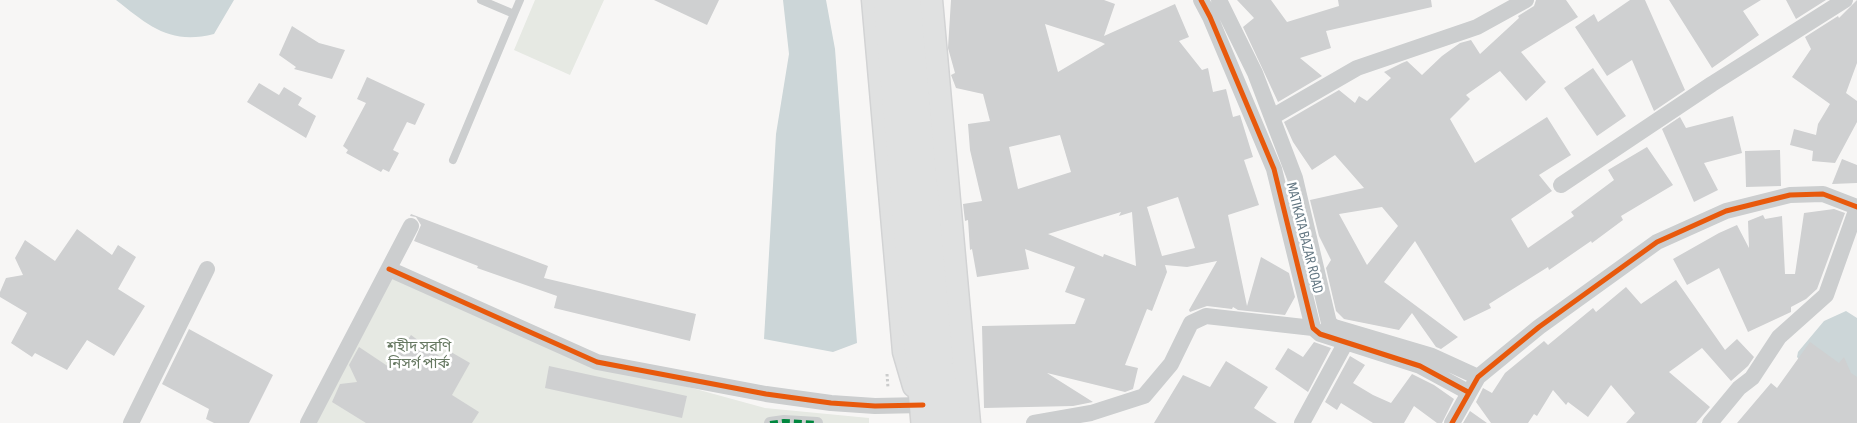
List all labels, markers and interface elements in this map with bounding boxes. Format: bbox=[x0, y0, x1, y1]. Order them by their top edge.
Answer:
street label: MATIKATA BAZAR ROAD bbox=[1281, 181, 1327, 295]
park label: শহীদ সরণি নিসর্গ পার্ক bbox=[387, 338, 451, 373]

